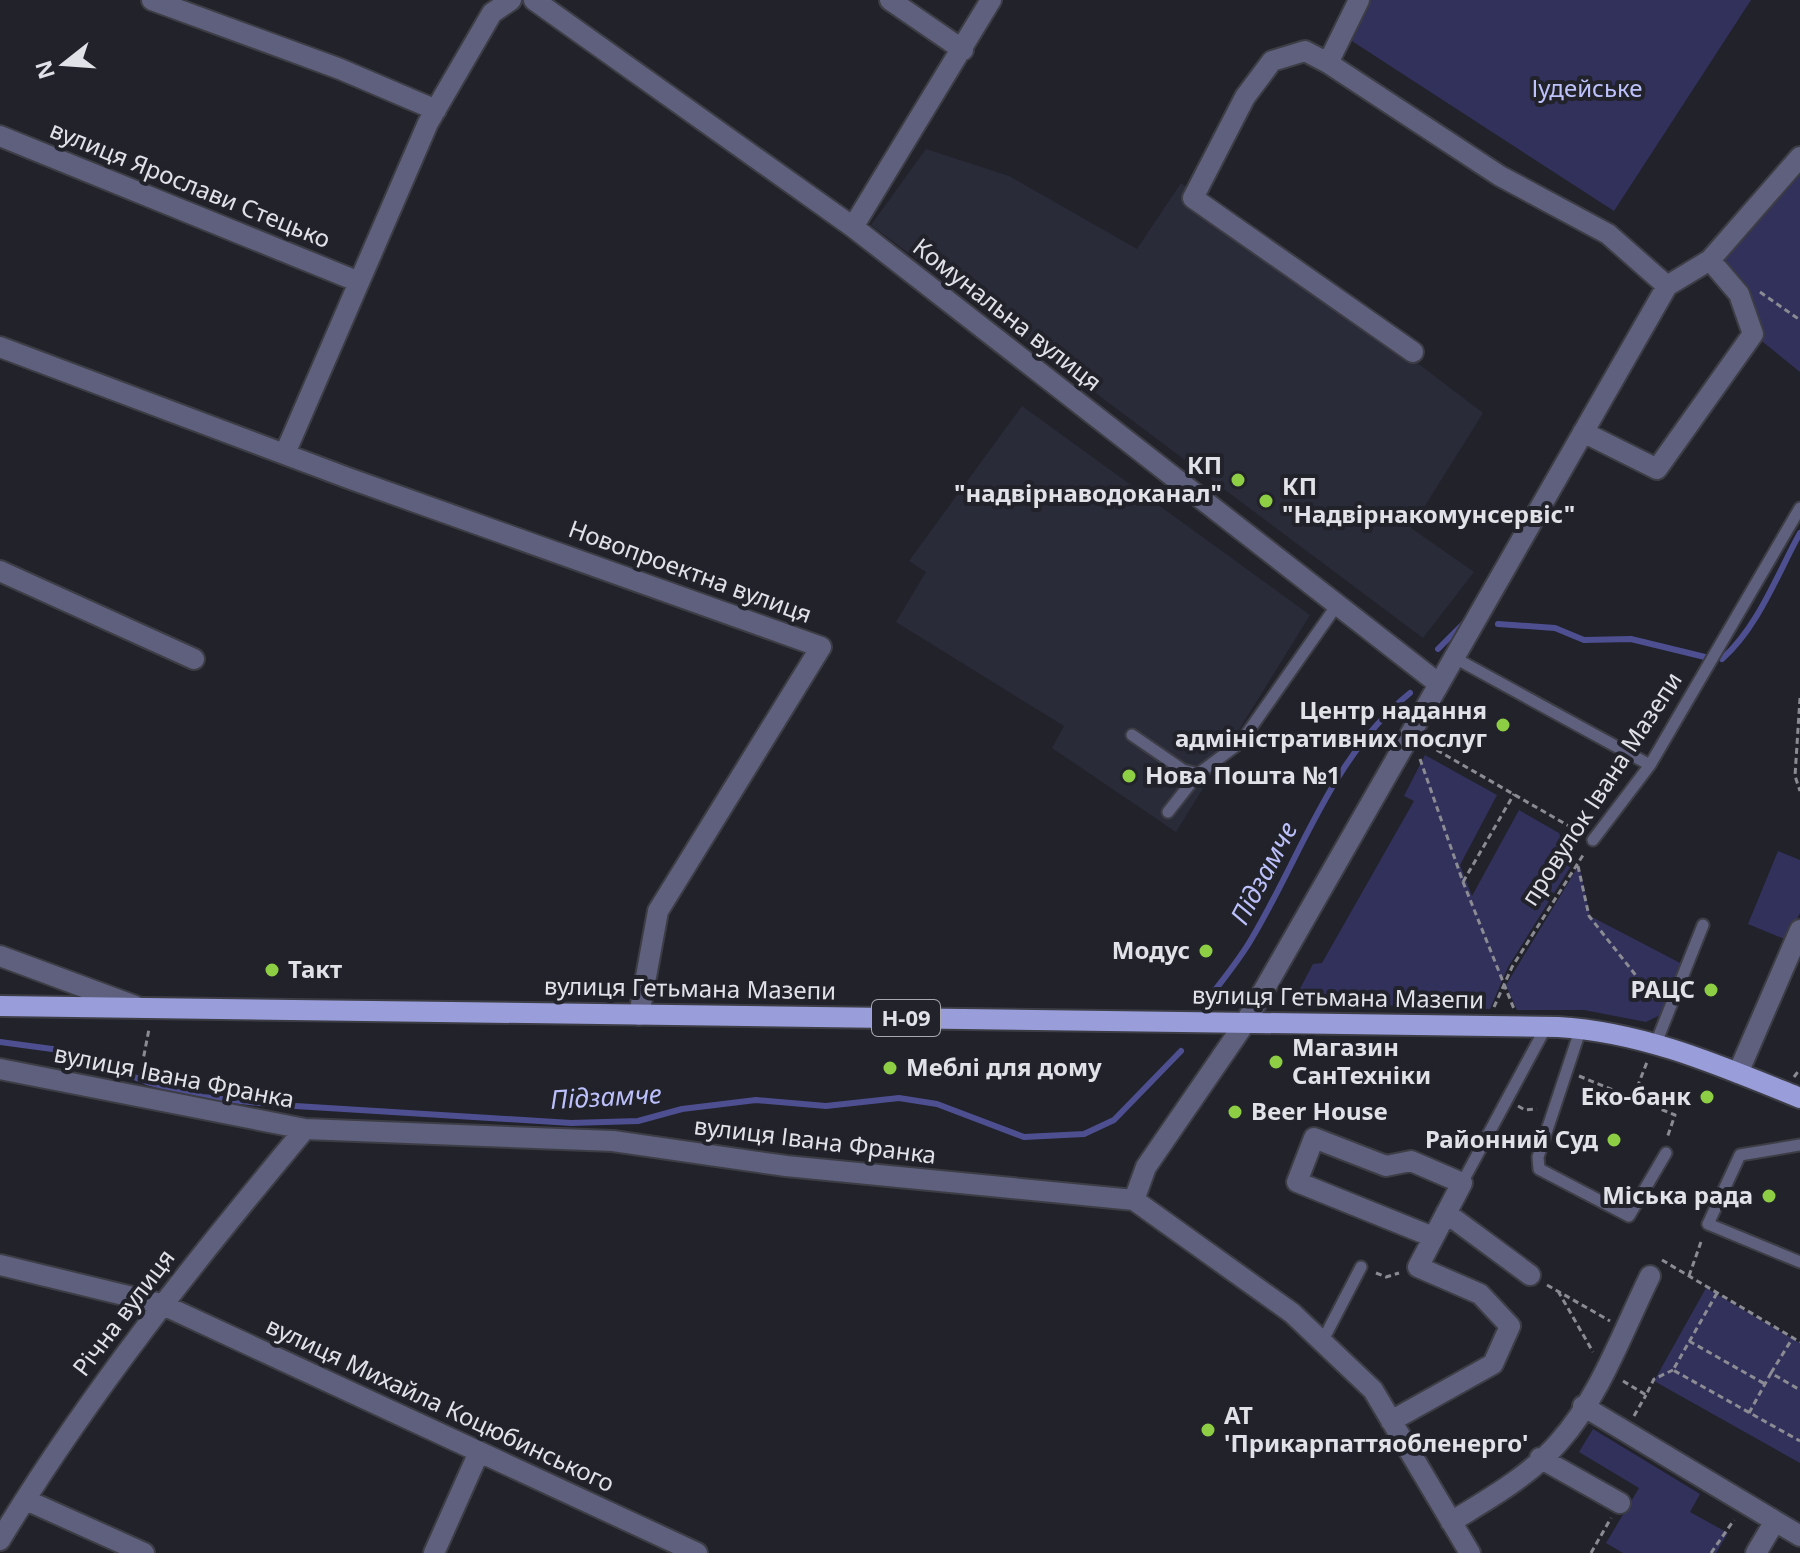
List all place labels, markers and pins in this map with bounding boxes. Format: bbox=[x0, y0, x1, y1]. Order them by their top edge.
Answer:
place label: КП "надвірнаводоканал" bbox=[954, 448, 1222, 509]
place label: КП "Надвірнакомунсервіс" bbox=[1282, 469, 1575, 530]
marker: КП "надвірнаводоканал" bbox=[1229, 471, 1247, 489]
marker: КП "Надвірнакомунсервіс" bbox=[1257, 492, 1275, 510]
place label: Центр надання адміністративних послуг bbox=[1175, 693, 1487, 754]
marker: Центр надання адміністративних послуг bbox=[1494, 716, 1512, 734]
place label: Нова Пошта №1 bbox=[1145, 758, 1340, 791]
marker: Нова Пошта №1 bbox=[1120, 767, 1138, 785]
place label: Модус bbox=[1112, 933, 1190, 966]
marker: Модус bbox=[1197, 942, 1215, 960]
place label: Такт bbox=[288, 952, 342, 985]
marker: Такт bbox=[263, 961, 281, 979]
place label: РАЦС bbox=[1631, 972, 1695, 1005]
marker: РАЦС bbox=[1702, 981, 1720, 999]
place label: Магазин СанТехніки bbox=[1292, 1030, 1431, 1091]
place label: Меблі для дому bbox=[906, 1050, 1102, 1083]
marker: Магазин СанТехніки bbox=[1267, 1053, 1285, 1071]
marker: Меблі для дому bbox=[881, 1059, 899, 1077]
place label: Еко-банк bbox=[1581, 1079, 1691, 1112]
marker: Еко-банк bbox=[1698, 1088, 1716, 1106]
place label: Beer House bbox=[1251, 1094, 1388, 1127]
marker: Beer House bbox=[1226, 1103, 1244, 1121]
place label: Районний Суд bbox=[1425, 1122, 1599, 1155]
marker: Районний Суд bbox=[1605, 1131, 1623, 1149]
place label: Міська рада bbox=[1602, 1178, 1753, 1211]
marker: Міська рада bbox=[1760, 1187, 1778, 1205]
place label: АТ 'Прикарпаттяобленерго' bbox=[1224, 1398, 1529, 1459]
marker: АТ 'Прикарпаттяобленерго' bbox=[1199, 1421, 1217, 1439]

